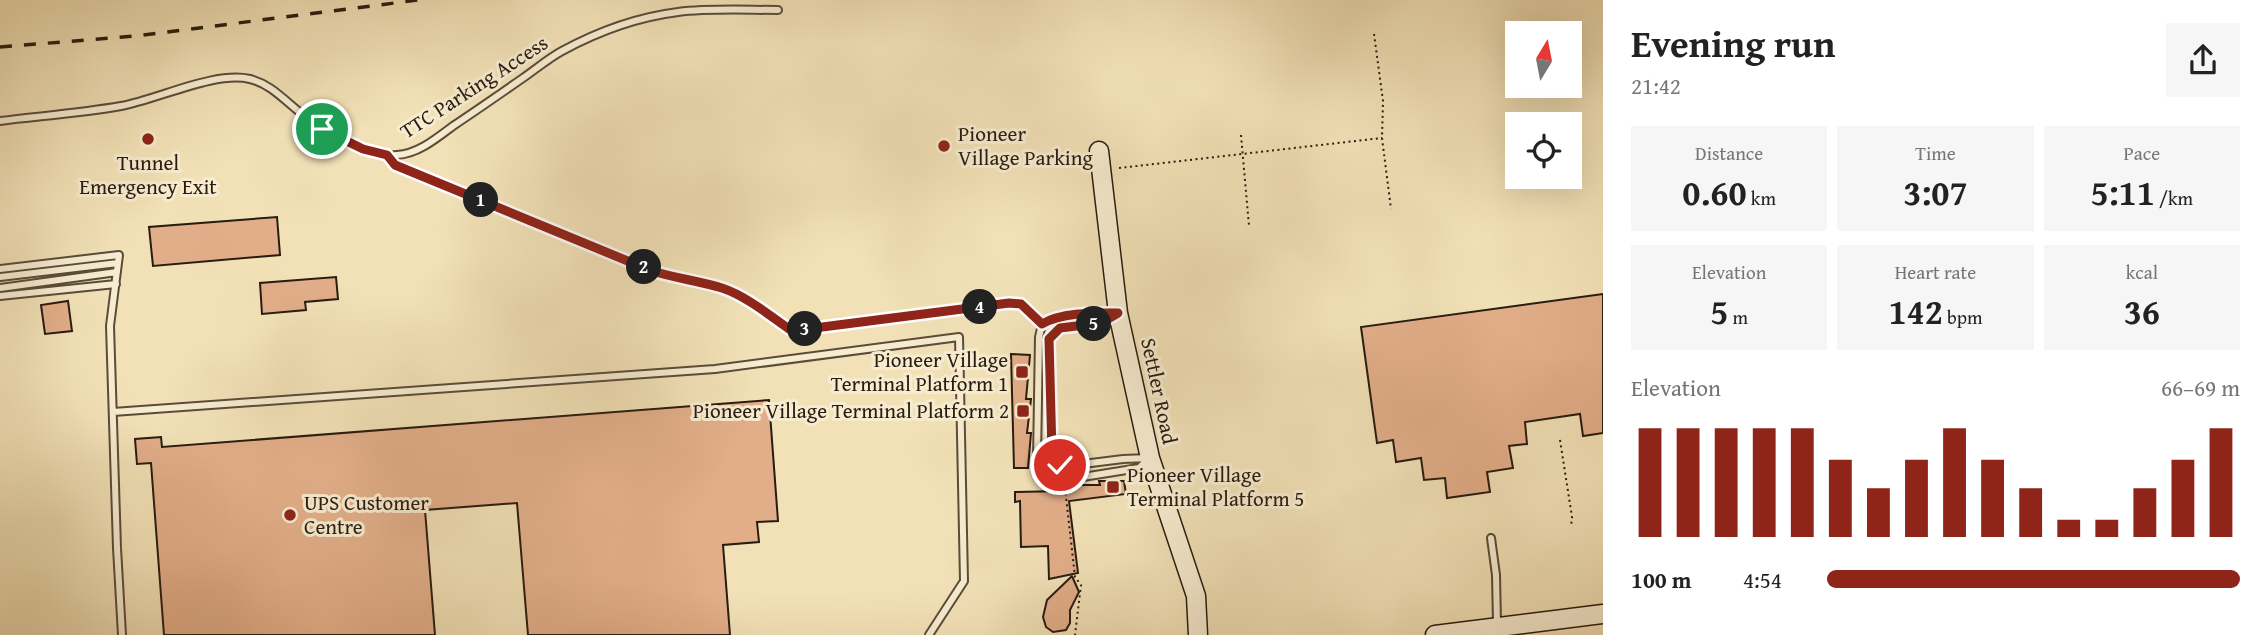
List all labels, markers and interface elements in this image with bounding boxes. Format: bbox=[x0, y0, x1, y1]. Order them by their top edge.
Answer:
text: Evening run bbox=[1631, 15, 1835, 71]
north arrow bbox=[1505, 21, 1582, 98]
map controls bbox=[1505, 21, 1582, 189]
button: share bbox=[2166, 23, 2240, 97]
street label: TTC Parking Access bbox=[394, 27, 554, 146]
text: 21:42 bbox=[1631, 69, 1681, 102]
pin bbox=[292, 99, 352, 159]
icon: arrive bbox=[303, 110, 341, 148]
button: locate bbox=[1505, 112, 1582, 189]
place label: Pioneer Village Parking bbox=[958, 118, 1094, 173]
marker: Tunnel Emergency Exit bbox=[140, 131, 156, 147]
marker: Pioneer Village Parking bbox=[936, 138, 952, 154]
text: Distance bbox=[1695, 139, 1763, 167]
text: Time bbox=[1915, 139, 1956, 167]
text: Pace bbox=[2124, 139, 2160, 167]
place label: Tunnel Emergency Exit bbox=[79, 147, 217, 202]
text: 0.60 bbox=[1682, 167, 1747, 218]
text: 3:07 bbox=[1903, 167, 1968, 218]
text: 5:11 bbox=[2091, 167, 2155, 218]
pin: 1 bbox=[463, 182, 498, 218]
text: km bbox=[1747, 184, 1776, 212]
text: /km bbox=[2155, 184, 2193, 212]
text: 1 bbox=[476, 185, 485, 213]
pin: 2 bbox=[626, 250, 662, 284]
text: 2 bbox=[639, 252, 648, 280]
text: Elevation bbox=[1692, 258, 1766, 286]
text: Heart rate bbox=[1895, 258, 1976, 286]
text: kcal bbox=[2126, 258, 2158, 286]
text: 5 bbox=[1710, 286, 1728, 337]
text: 142 bbox=[1888, 286, 1943, 337]
text: 36 bbox=[2124, 286, 2160, 337]
pin: 4 bbox=[962, 290, 998, 324]
text: 4 bbox=[975, 292, 984, 320]
text: m bbox=[1728, 303, 1748, 331]
text: bpm bbox=[1943, 303, 1983, 331]
pin: 5 bbox=[1076, 306, 1112, 342]
text: 5 bbox=[1089, 309, 1098, 337]
pin: 3 bbox=[788, 312, 822, 346]
text: 3 bbox=[800, 314, 809, 342]
street label: Settler Road bbox=[1133, 335, 1186, 448]
place label: Pioneer Village Terminal Platform 1 bbox=[831, 344, 1008, 399]
marker: Pioneer Village Terminal Platform 1 bbox=[1014, 364, 1030, 380]
text: Elevation bbox=[1631, 371, 1721, 404]
text: 66–69 m bbox=[2161, 371, 2240, 404]
place label: Pioneer Village Terminal Platform 2 bbox=[693, 395, 1009, 426]
marker: Pioneer Village Terminal Platform 2 bbox=[1015, 403, 1031, 419]
pin bbox=[1030, 435, 1090, 495]
icon: check bbox=[1041, 446, 1079, 484]
place label: Pioneer Village Terminal Platform 5 bbox=[1127, 459, 1304, 514]
marker: Pioneer Village Terminal Platform 5 bbox=[1105, 479, 1121, 495]
place label: UPS Customer Centre bbox=[304, 487, 429, 542]
marker: UPS Customer Centre bbox=[282, 507, 298, 523]
text: 100 m bbox=[1631, 563, 1692, 596]
text: 4:54 bbox=[1743, 563, 1782, 596]

